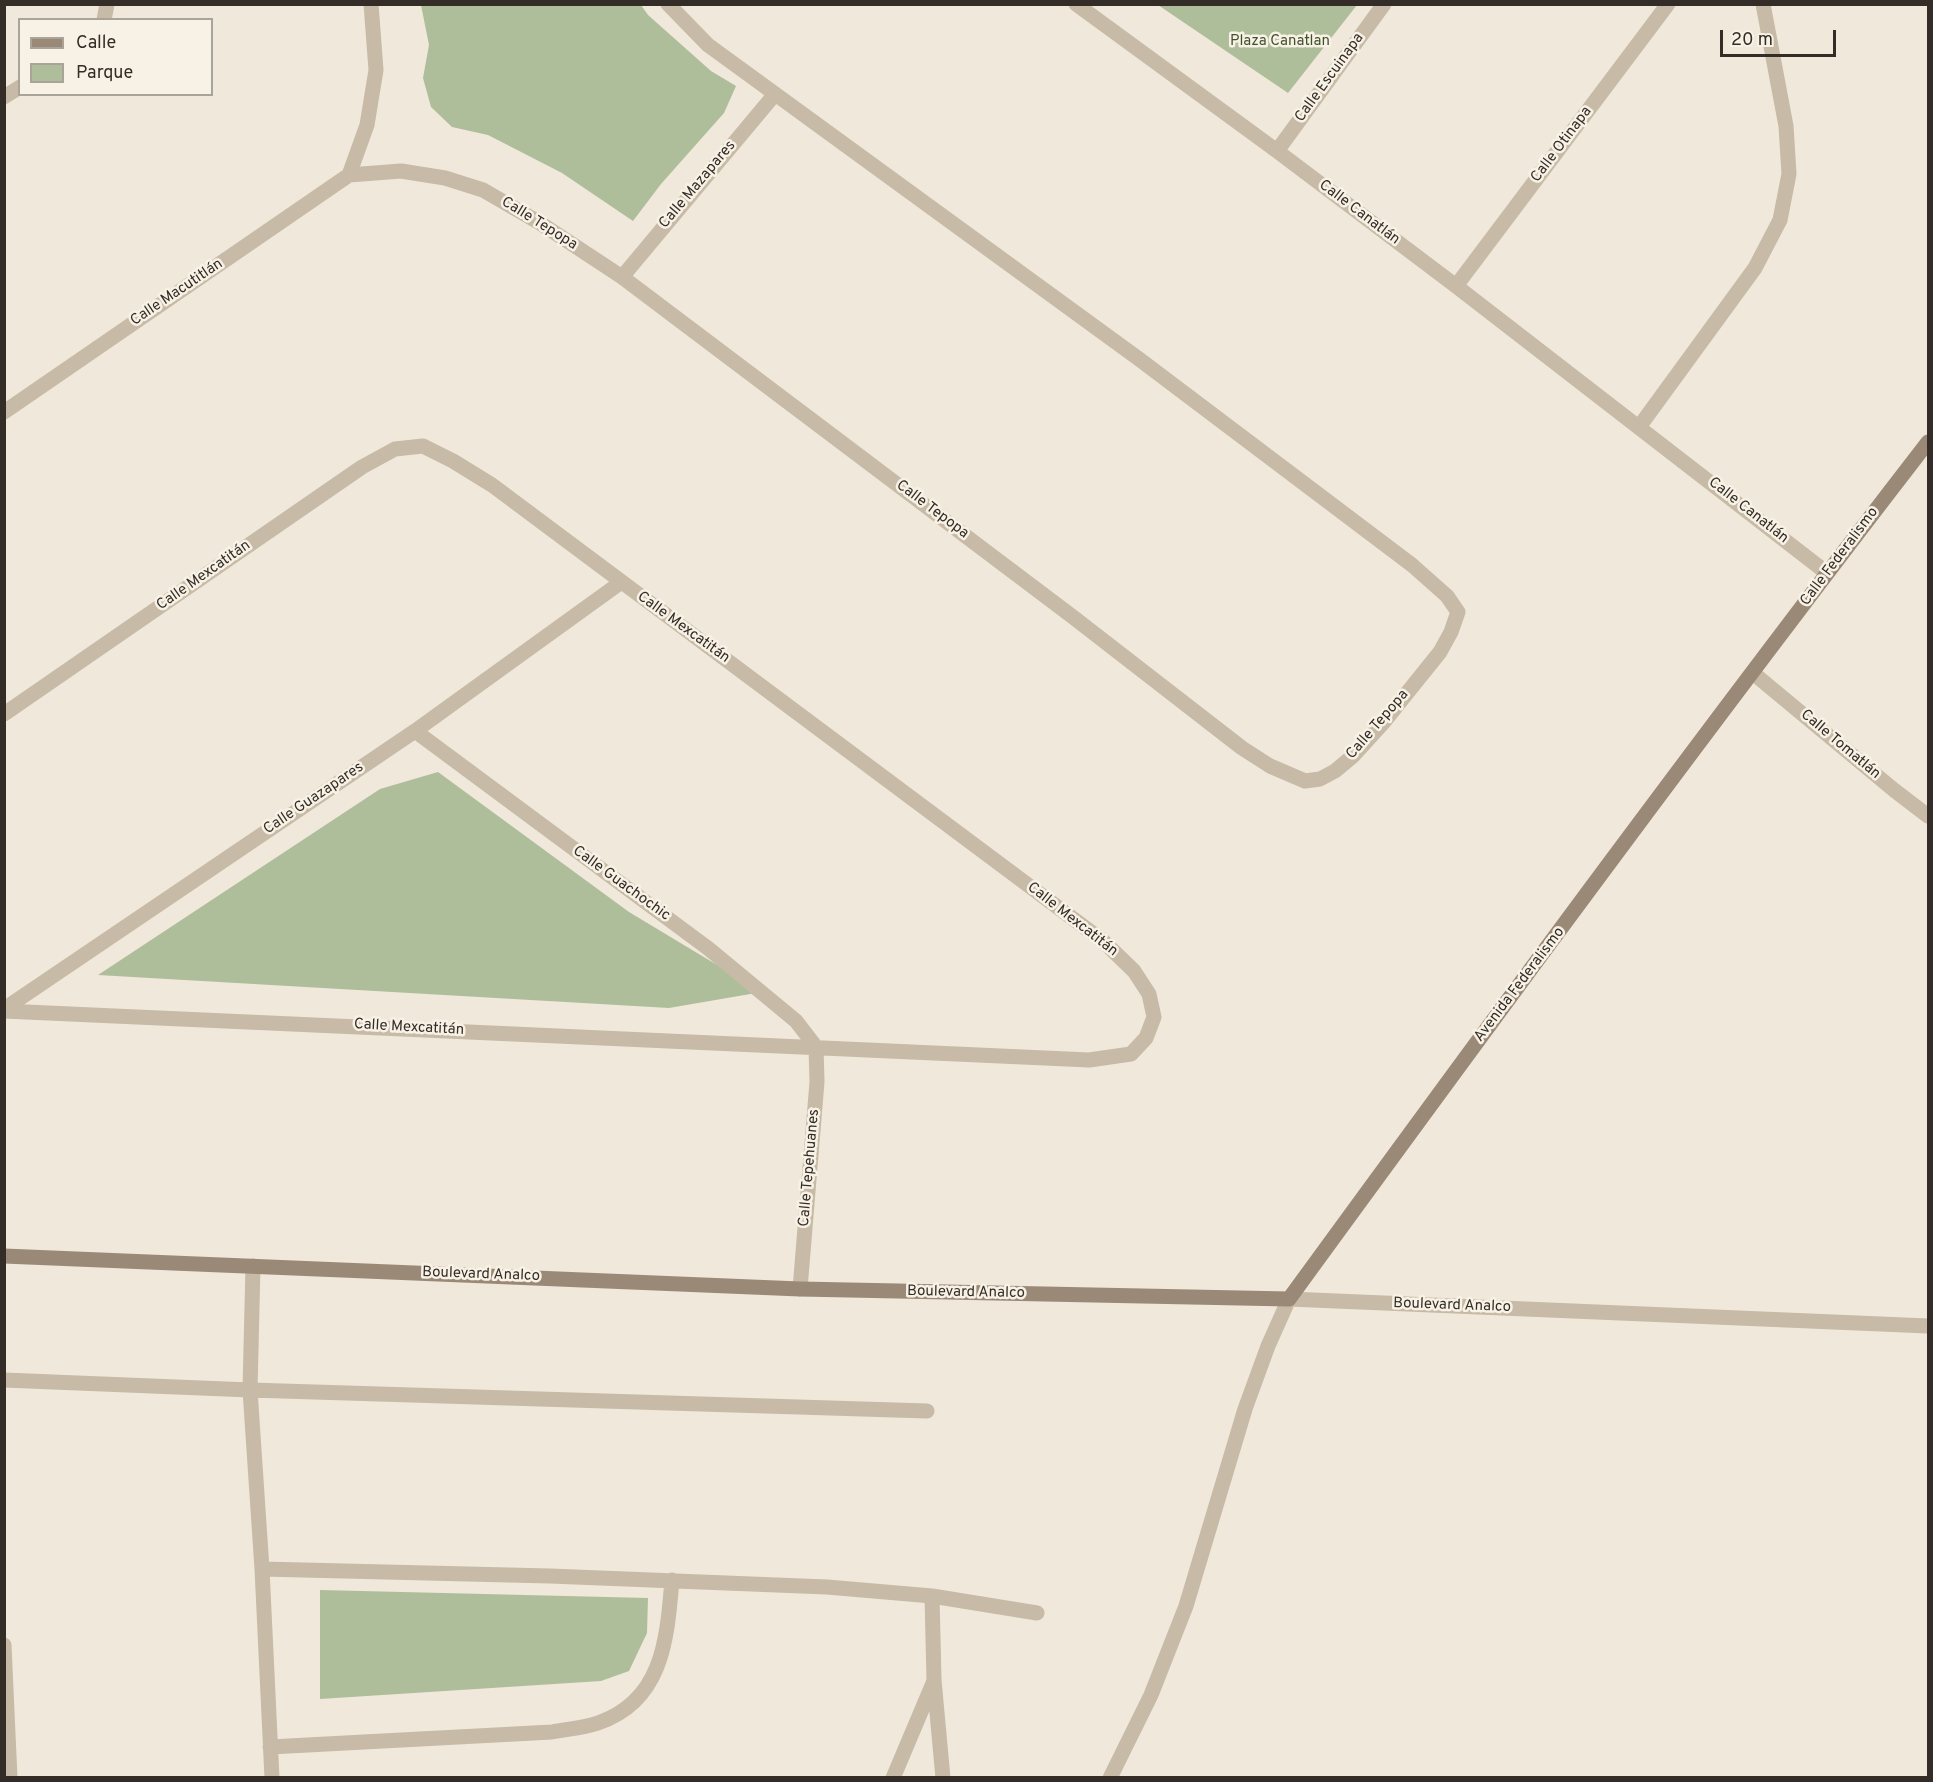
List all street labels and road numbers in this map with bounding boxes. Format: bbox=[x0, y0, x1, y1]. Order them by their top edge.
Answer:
street label: Calle Escuinapa bbox=[1292, 30, 1368, 126]
street label: Calle Otinapa bbox=[1528, 104, 1596, 186]
street label: Calle Mazapares bbox=[656, 137, 740, 233]
street label: Calle Canatlán bbox=[1315, 177, 1403, 249]
street label: Calle Tepopa bbox=[498, 194, 580, 254]
street label: Calle Macutitlán bbox=[127, 256, 227, 330]
street label: Calle Canatlán bbox=[1704, 474, 1792, 548]
street label: Calle Tepopa bbox=[892, 477, 972, 543]
street label: Calle Federalismo bbox=[1797, 504, 1883, 610]
street label: Calle Mexcatitán bbox=[154, 537, 254, 615]
street label: Calle Mexcatitán bbox=[633, 588, 733, 668]
street label: Calle Tepopa bbox=[1343, 687, 1413, 763]
street label: Calle Tomatlán bbox=[1796, 706, 1884, 784]
street label: Calle Guazapares bbox=[261, 759, 367, 839]
street label: Calle Guachochic bbox=[569, 843, 673, 925]
street label: Calle Mexcatitán bbox=[1023, 879, 1121, 961]
street label: Avenida Federalismo bbox=[1471, 924, 1569, 1046]
street label: Calle Mexcatitán bbox=[353, 1016, 465, 1040]
street label: Calle Tepehuanes bbox=[796, 1108, 824, 1228]
street label: Boulevard Analco bbox=[422, 1264, 540, 1286]
street label: Boulevard Analco bbox=[907, 1283, 1025, 1303]
street label: Boulevard Analco bbox=[1393, 1295, 1511, 1317]

